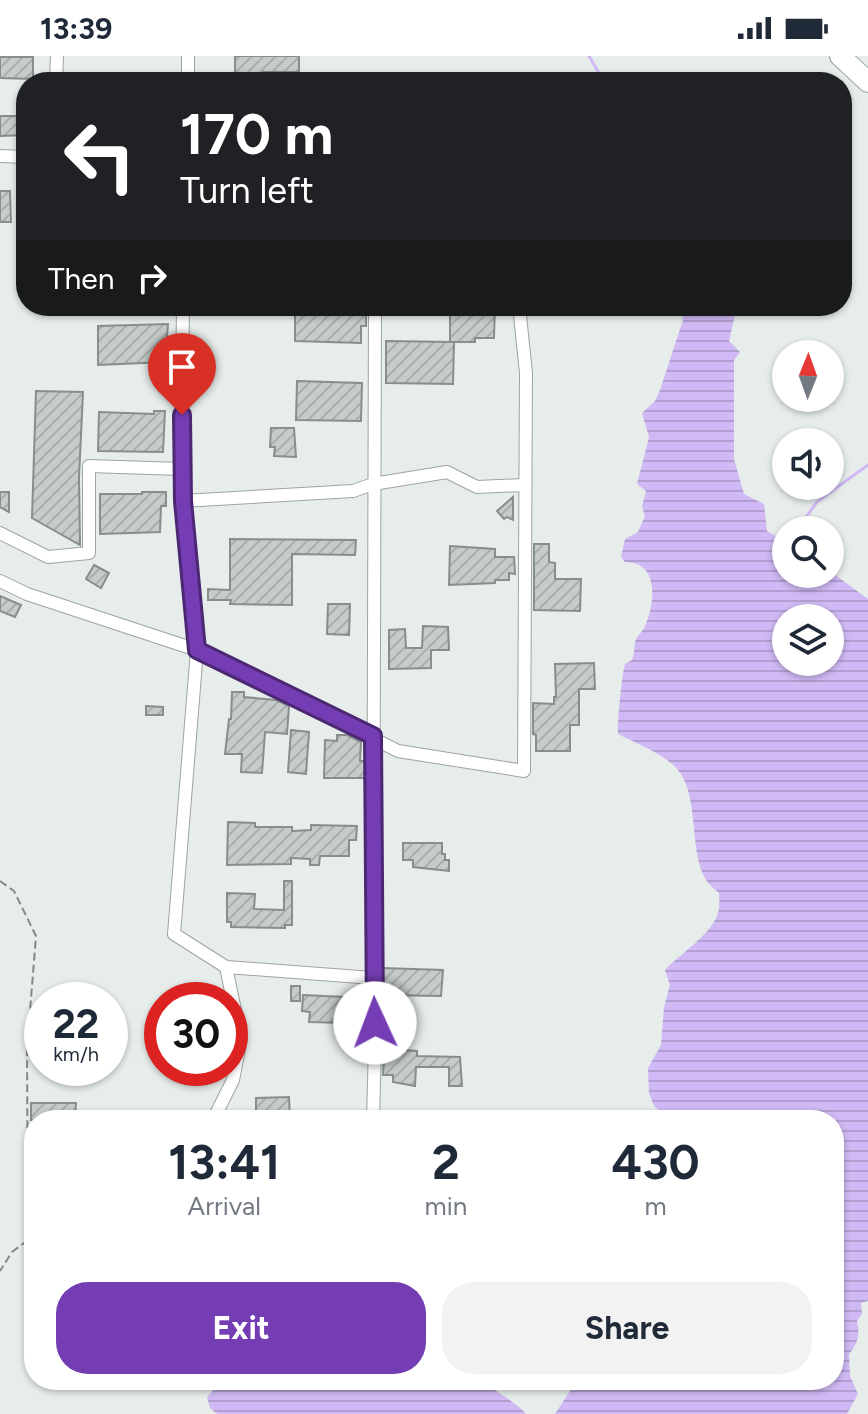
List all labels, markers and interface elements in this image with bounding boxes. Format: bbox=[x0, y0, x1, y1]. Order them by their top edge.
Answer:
text: 13:39 bbox=[40, 10, 112, 47]
text: 170 m bbox=[180, 101, 333, 168]
icon: left bbox=[48, 104, 152, 208]
text: Turn left bbox=[180, 169, 314, 212]
icon: right bbox=[130, 256, 174, 300]
text: Then bbox=[48, 260, 114, 297]
pin bbox=[148, 333, 216, 415]
north arrow bbox=[772, 340, 844, 412]
map controls bbox=[772, 340, 844, 676]
icon: arrive bbox=[160, 345, 204, 389]
button: sound bbox=[772, 428, 844, 500]
button: search bbox=[772, 516, 844, 588]
button: layers bbox=[772, 604, 844, 676]
position arrow bbox=[333, 981, 417, 1065]
speed limit sign: 30 bbox=[144, 982, 248, 1086]
text: 22 bbox=[53, 1000, 99, 1048]
text: km/h bbox=[53, 1042, 99, 1066]
text: 13:41 bbox=[168, 1133, 280, 1191]
text: 2 bbox=[432, 1133, 460, 1191]
text: 430 bbox=[612, 1133, 700, 1191]
text: Arrival bbox=[188, 1190, 261, 1222]
text: min bbox=[425, 1190, 467, 1222]
text: m bbox=[645, 1190, 667, 1222]
button: Exit bbox=[56, 1282, 426, 1374]
button: Share bbox=[442, 1282, 812, 1374]

